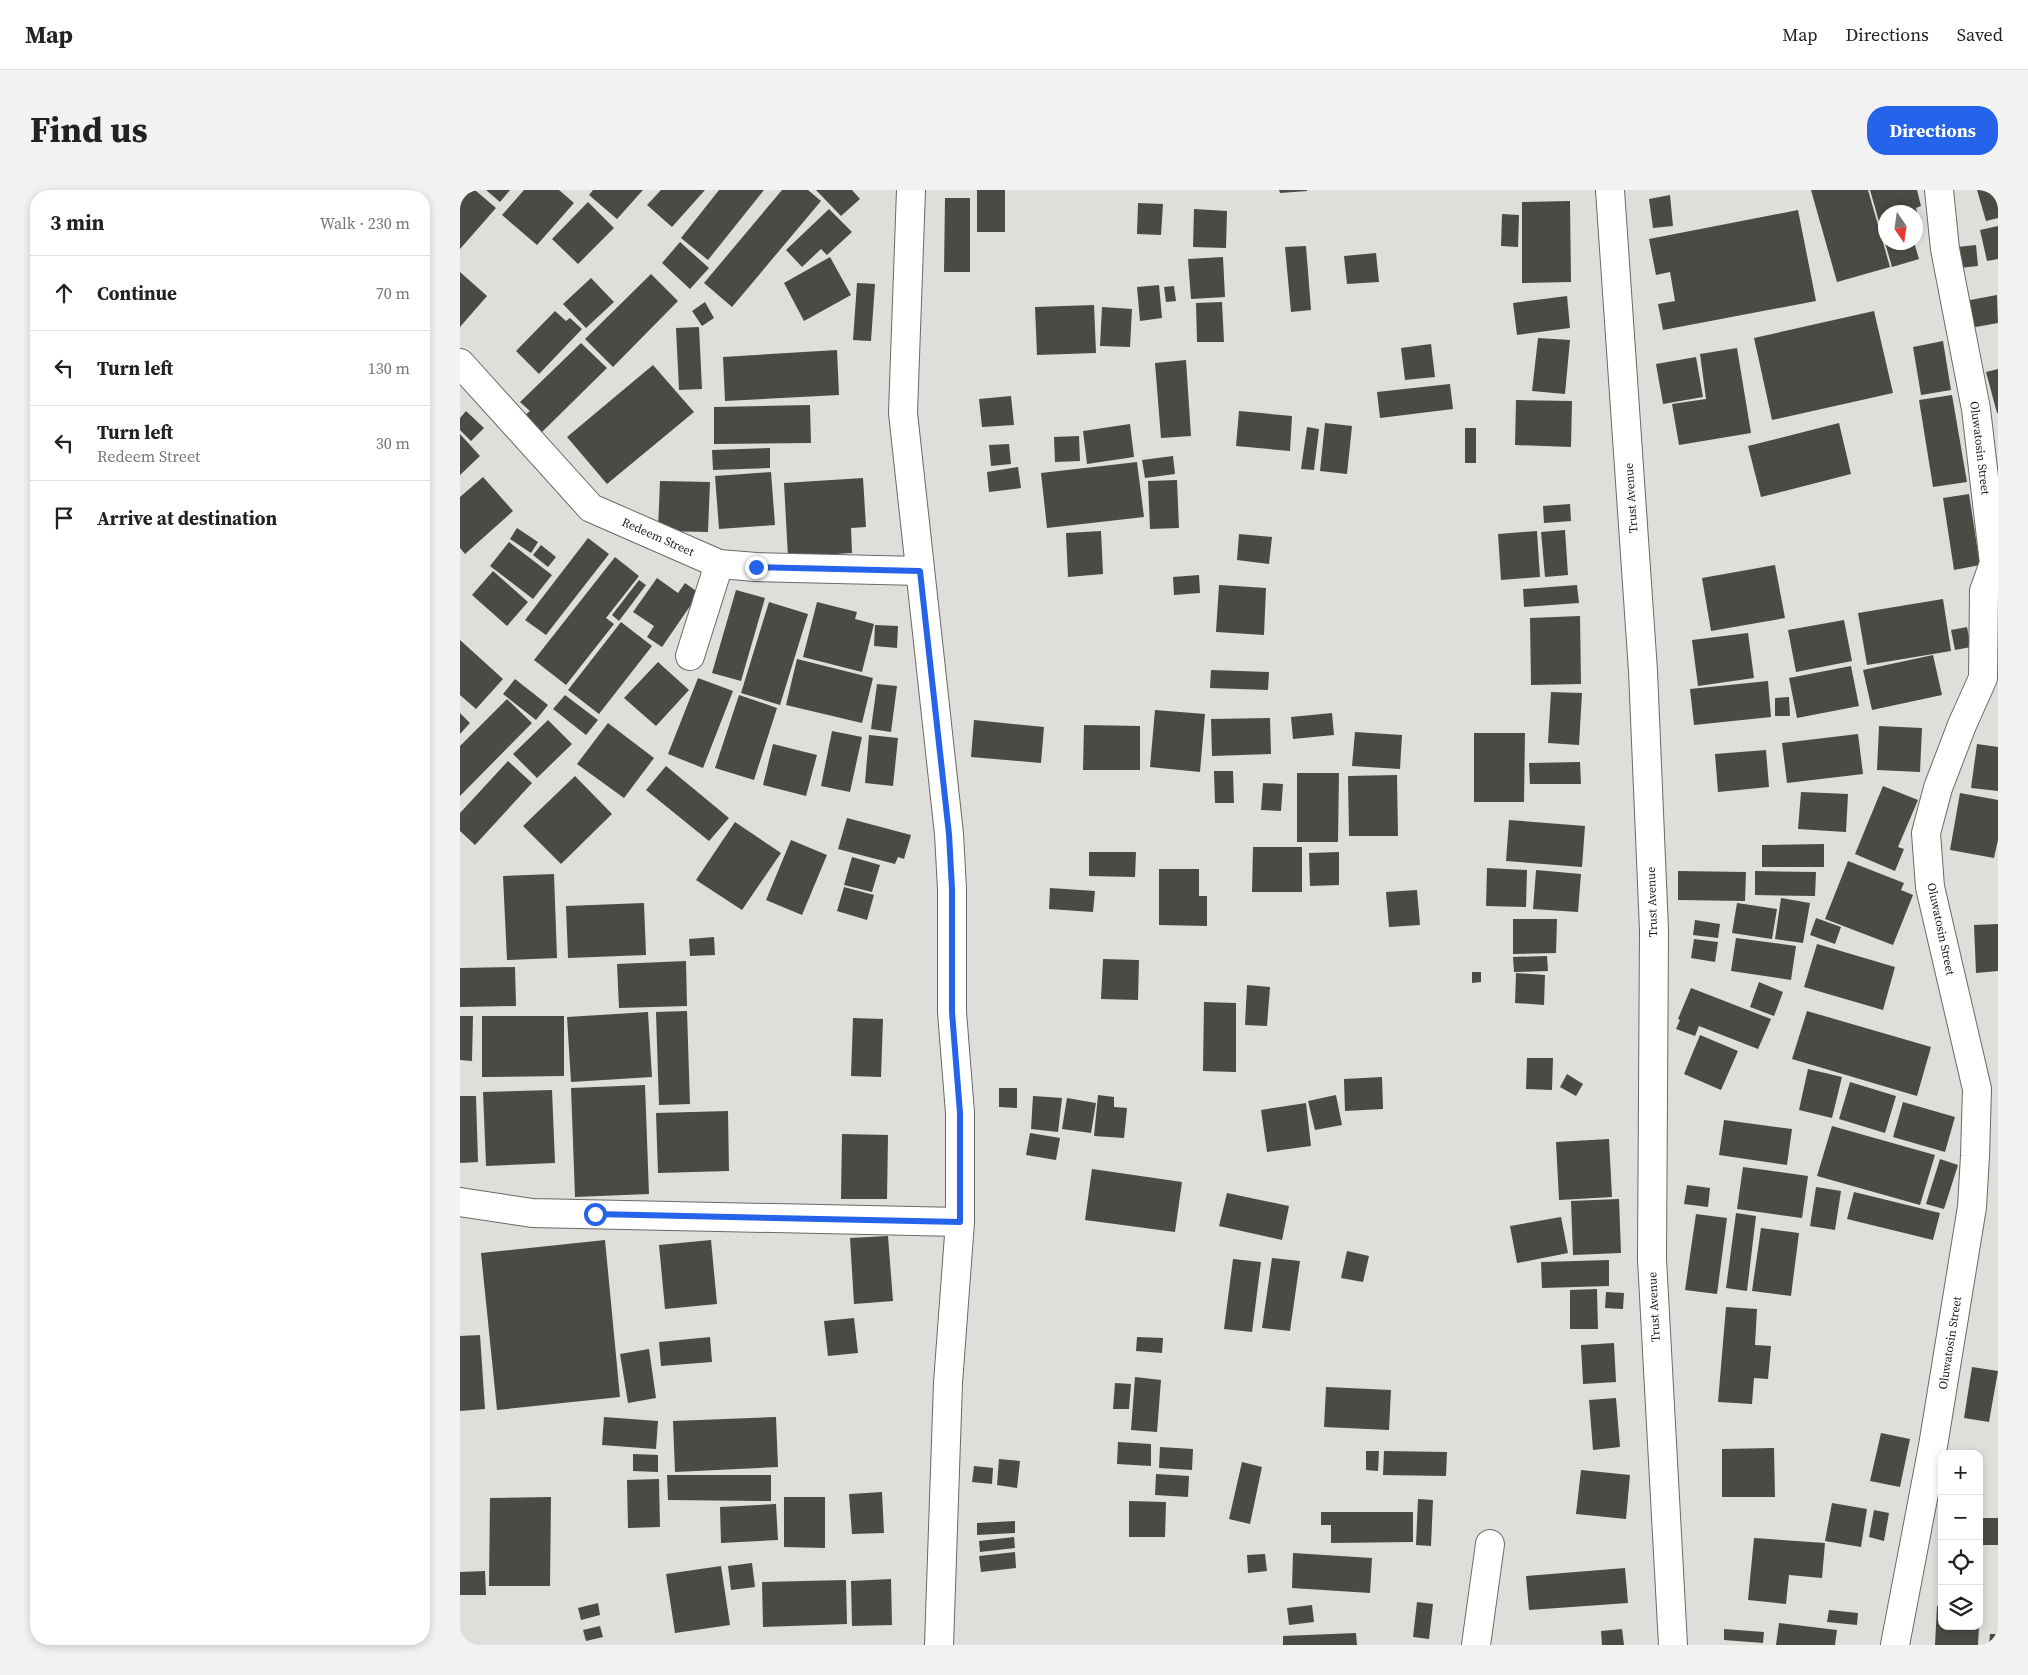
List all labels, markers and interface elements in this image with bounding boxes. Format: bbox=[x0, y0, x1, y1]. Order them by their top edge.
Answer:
text: Map bbox=[25, 18, 73, 51]
text: Map bbox=[1782, 22, 1818, 47]
text: Directions bbox=[1846, 22, 1929, 47]
text: Saved bbox=[1957, 22, 2003, 47]
text: Find us bbox=[30, 106, 148, 154]
button: Directions bbox=[1867, 106, 1998, 155]
north arrow bbox=[1878, 205, 1923, 250]
text: 3 min bbox=[50, 208, 105, 237]
text: Walk · 230 m bbox=[320, 212, 410, 234]
icon: ahead bbox=[50, 279, 78, 307]
text: Continue bbox=[97, 280, 177, 306]
text: 70 m bbox=[376, 282, 410, 304]
icon: left bbox=[50, 354, 78, 382]
text: Turn left bbox=[97, 355, 173, 381]
text: 130 m bbox=[368, 357, 410, 379]
street label: Oluwatosin Street bbox=[1966, 400, 1994, 496]
text: Turn left bbox=[97, 419, 173, 445]
icon: left bbox=[50, 429, 78, 457]
text: 30 m bbox=[376, 432, 410, 454]
text: Redeem Street bbox=[97, 445, 200, 467]
street label: Trust Avenue bbox=[1621, 462, 1641, 534]
icon: arrive bbox=[50, 504, 78, 532]
text: Arrive at destination bbox=[97, 505, 277, 531]
street label: Redeem Street bbox=[619, 514, 697, 560]
route end bbox=[745, 556, 768, 579]
street label: Trust Avenue bbox=[1643, 867, 1661, 937]
street label: Oluwatosin Street bbox=[1923, 881, 1959, 977]
route start bbox=[584, 1203, 607, 1226]
street label: Trust Avenue bbox=[1644, 1271, 1664, 1343]
street label: Oluwatosin Street bbox=[1935, 1295, 1965, 1391]
map controls bbox=[1938, 1450, 1983, 1630]
button: + bbox=[1938, 1450, 1983, 1495]
button: − bbox=[1938, 1495, 1983, 1540]
button: locate bbox=[1938, 1540, 1983, 1585]
button: layers bbox=[1938, 1585, 1983, 1630]

